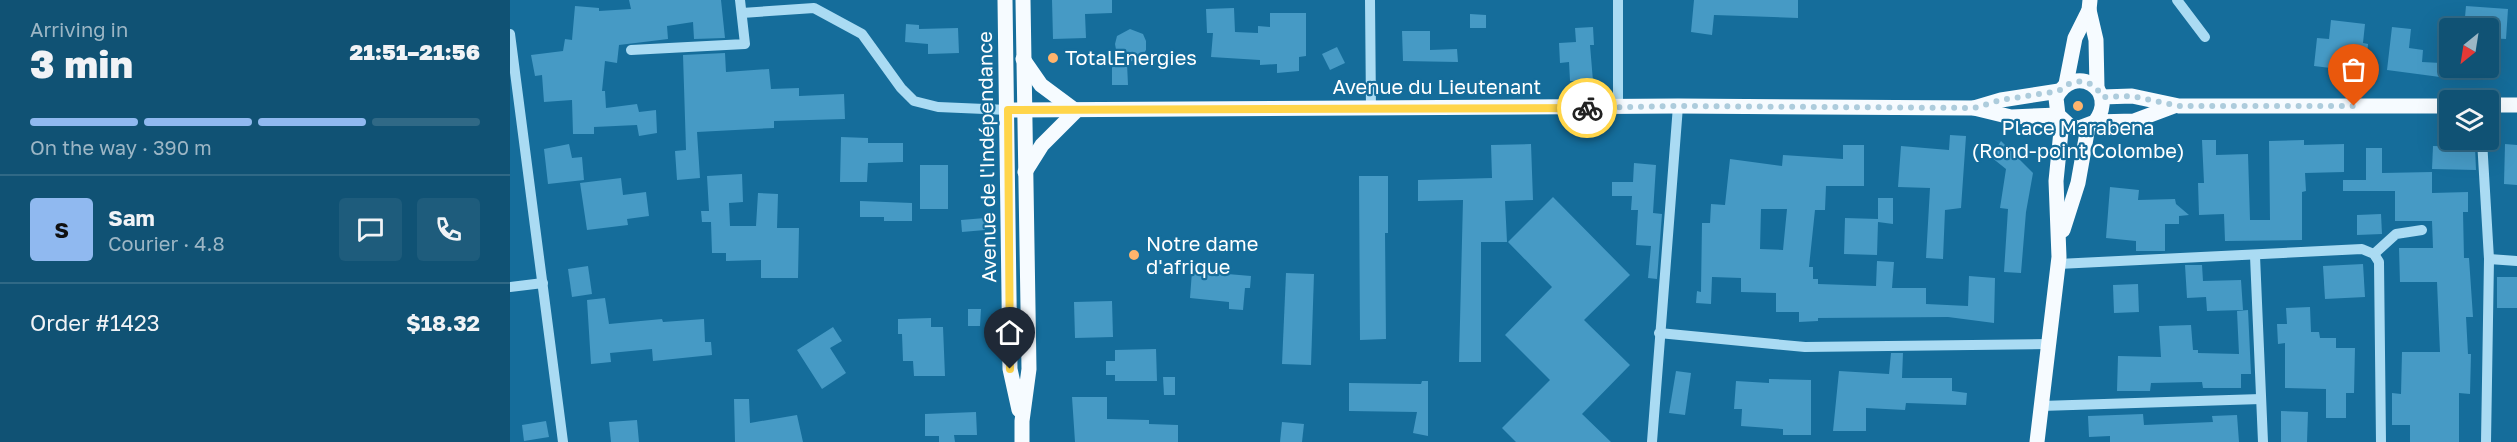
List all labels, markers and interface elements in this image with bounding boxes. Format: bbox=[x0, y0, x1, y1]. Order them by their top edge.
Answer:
text: Arriving in bbox=[30, 17, 128, 41]
north arrow bbox=[2439, 18, 2499, 78]
map controls bbox=[2439, 18, 2499, 150]
street label: Avenue de l'Indépendance bbox=[972, 31, 1000, 283]
text: 21:51–21:56 bbox=[350, 38, 480, 65]
text: 3 min bbox=[30, 40, 133, 87]
pin bbox=[2328, 44, 2379, 106]
place label: TotalEnergies bbox=[1065, 45, 1197, 69]
marker: TotalEnergies bbox=[1046, 51, 1060, 65]
icon: bag bbox=[2337, 53, 2370, 86]
street label: Avenue du Lieutenant bbox=[1333, 74, 1541, 98]
courier bbox=[1557, 78, 1617, 138]
button: layers bbox=[2439, 90, 2499, 150]
icon: bike bbox=[1571, 92, 1604, 125]
marker: Place Marabena (Rond-point Colombe) bbox=[2071, 99, 2085, 113]
place label: Place Marabena (Rond-point Colombe) bbox=[1972, 115, 2184, 162]
text: On the way · 390 m bbox=[30, 135, 212, 159]
button: chat bbox=[339, 198, 402, 261]
button: phone bbox=[417, 198, 480, 261]
text: Sam bbox=[108, 204, 155, 231]
text: S bbox=[54, 216, 69, 243]
text: Courier · 4.8 bbox=[108, 231, 225, 255]
place label: Notre dame d'afrique bbox=[1146, 231, 1258, 278]
marker: Notre dame d'afrique bbox=[1127, 248, 1141, 262]
pin bbox=[984, 307, 1035, 369]
text: Order #1423 bbox=[30, 309, 160, 336]
text: $18.32 bbox=[406, 309, 480, 336]
icon: home bbox=[993, 316, 1026, 349]

